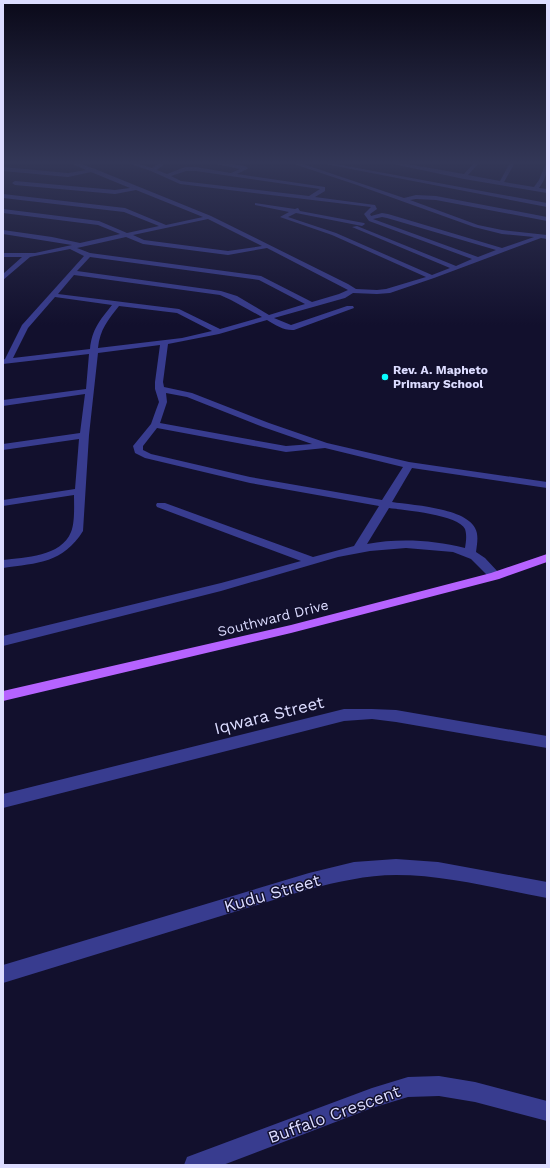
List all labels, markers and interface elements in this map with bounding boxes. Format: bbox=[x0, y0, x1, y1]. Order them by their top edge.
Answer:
place label: Rev. A. Mapheto Primary School bbox=[393, 363, 488, 391]
marker: Rev. A. Mapheto Primary School bbox=[380, 372, 390, 382]
street label: Southward Drive bbox=[216, 596, 330, 640]
street label: Iqwara Street bbox=[212, 692, 326, 738]
street label: Kudu Street bbox=[221, 870, 323, 916]
street label: Buffalo Crescent bbox=[265, 1081, 403, 1147]

